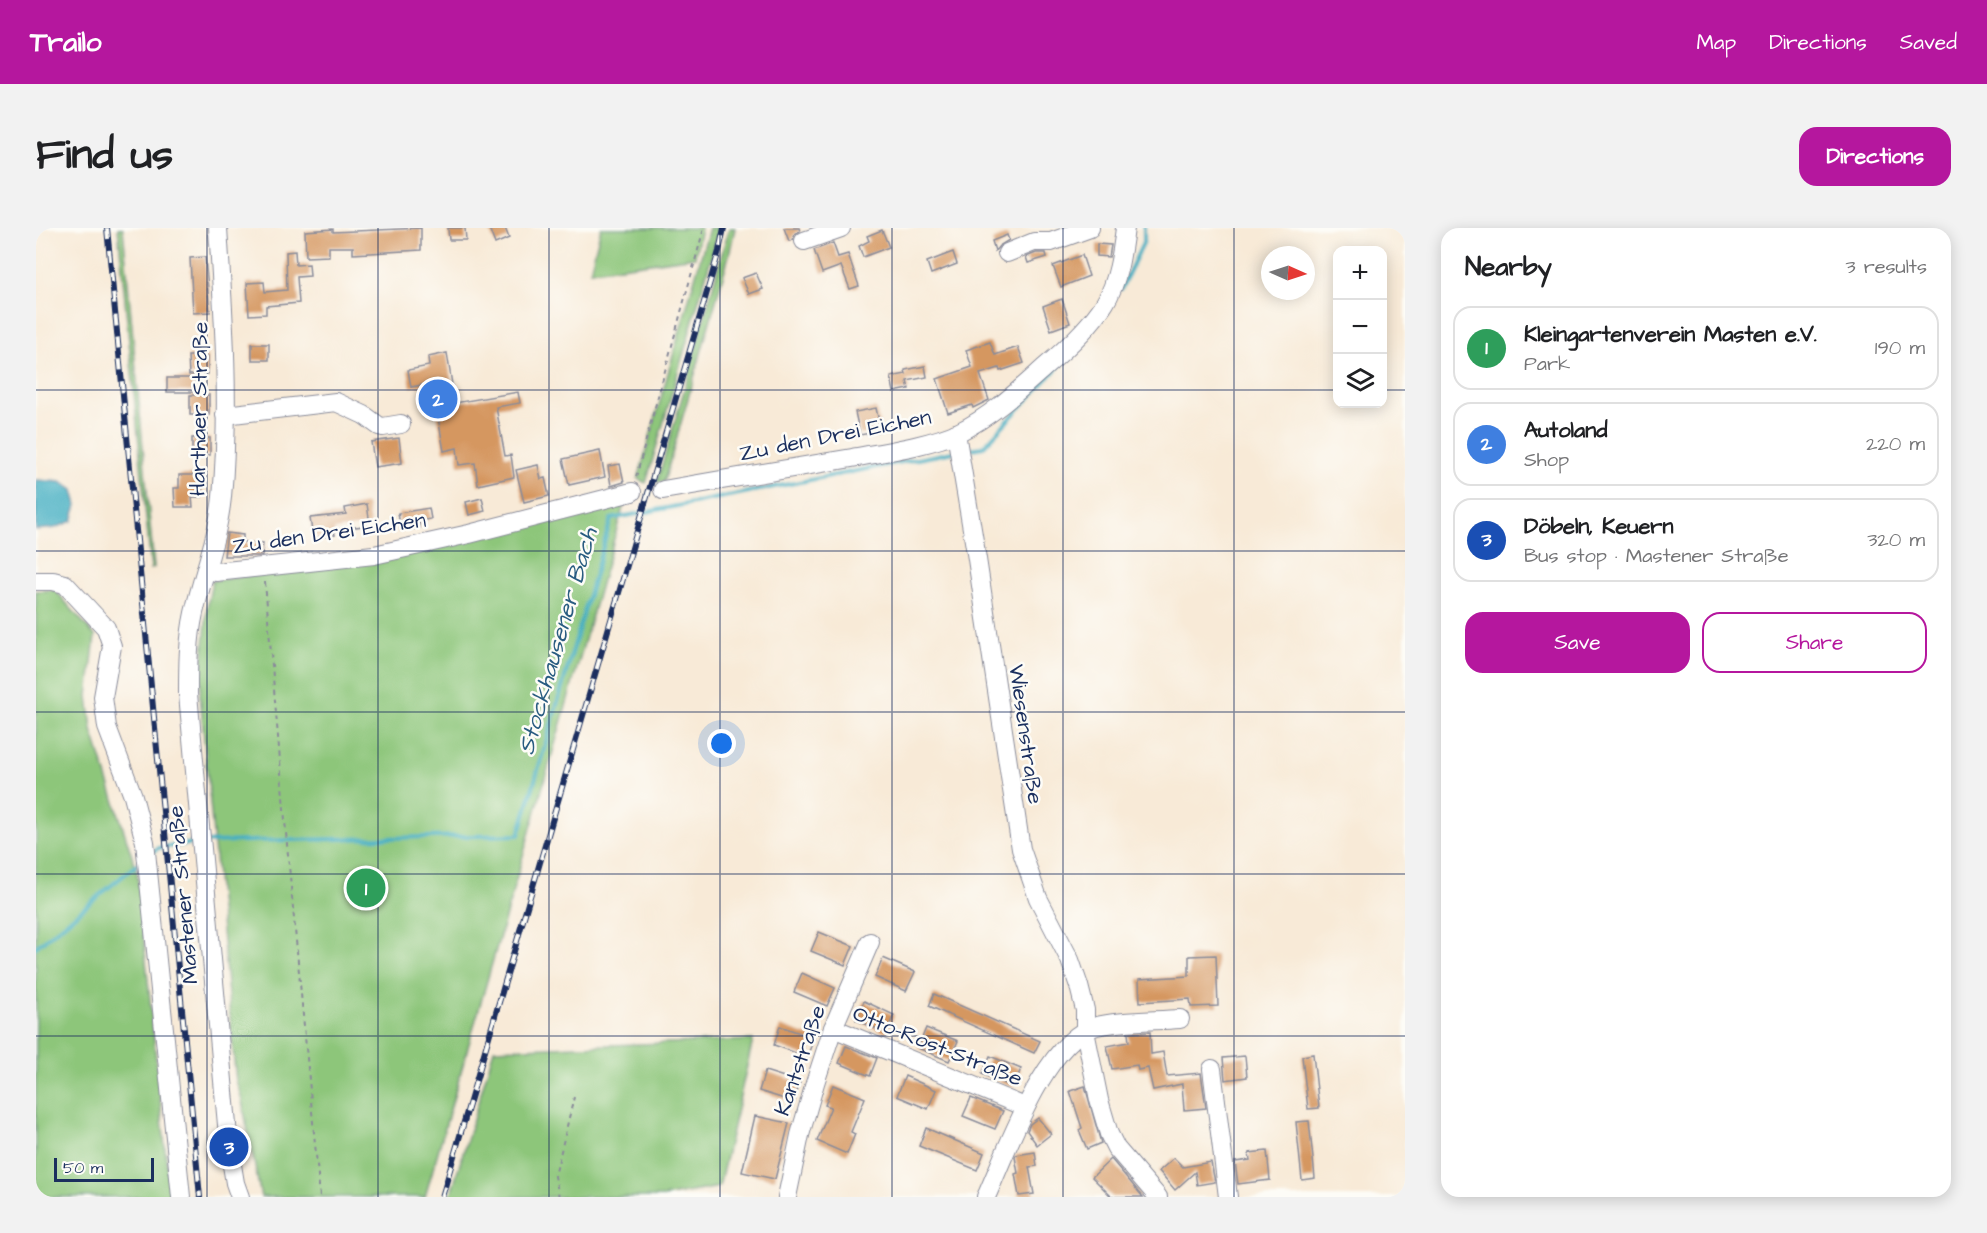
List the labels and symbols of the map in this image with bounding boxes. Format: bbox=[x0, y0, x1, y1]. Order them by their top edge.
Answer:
north arrow bbox=[1261, 246, 1315, 300]
street label: Harthaer Straße bbox=[182, 321, 217, 496]
pin: 2 bbox=[418, 376, 458, 422]
street label: Zu den Drei Eichen bbox=[737, 402, 934, 469]
street label: Zu den Drei Eichen bbox=[231, 505, 428, 562]
water label: Stockhausener Bach bbox=[509, 523, 607, 758]
street label: Wiesenstraße bbox=[1000, 662, 1051, 806]
your location bbox=[707, 729, 736, 758]
street label: Mastener Straße bbox=[160, 804, 207, 985]
pin: 1 bbox=[346, 866, 386, 910]
street label: Otto-Rost-Straße bbox=[848, 998, 1027, 1095]
street label: Kantstraße bbox=[767, 1001, 834, 1120]
pin: 3 bbox=[210, 1124, 248, 1170]
scale bar bbox=[54, 1155, 154, 1182]

